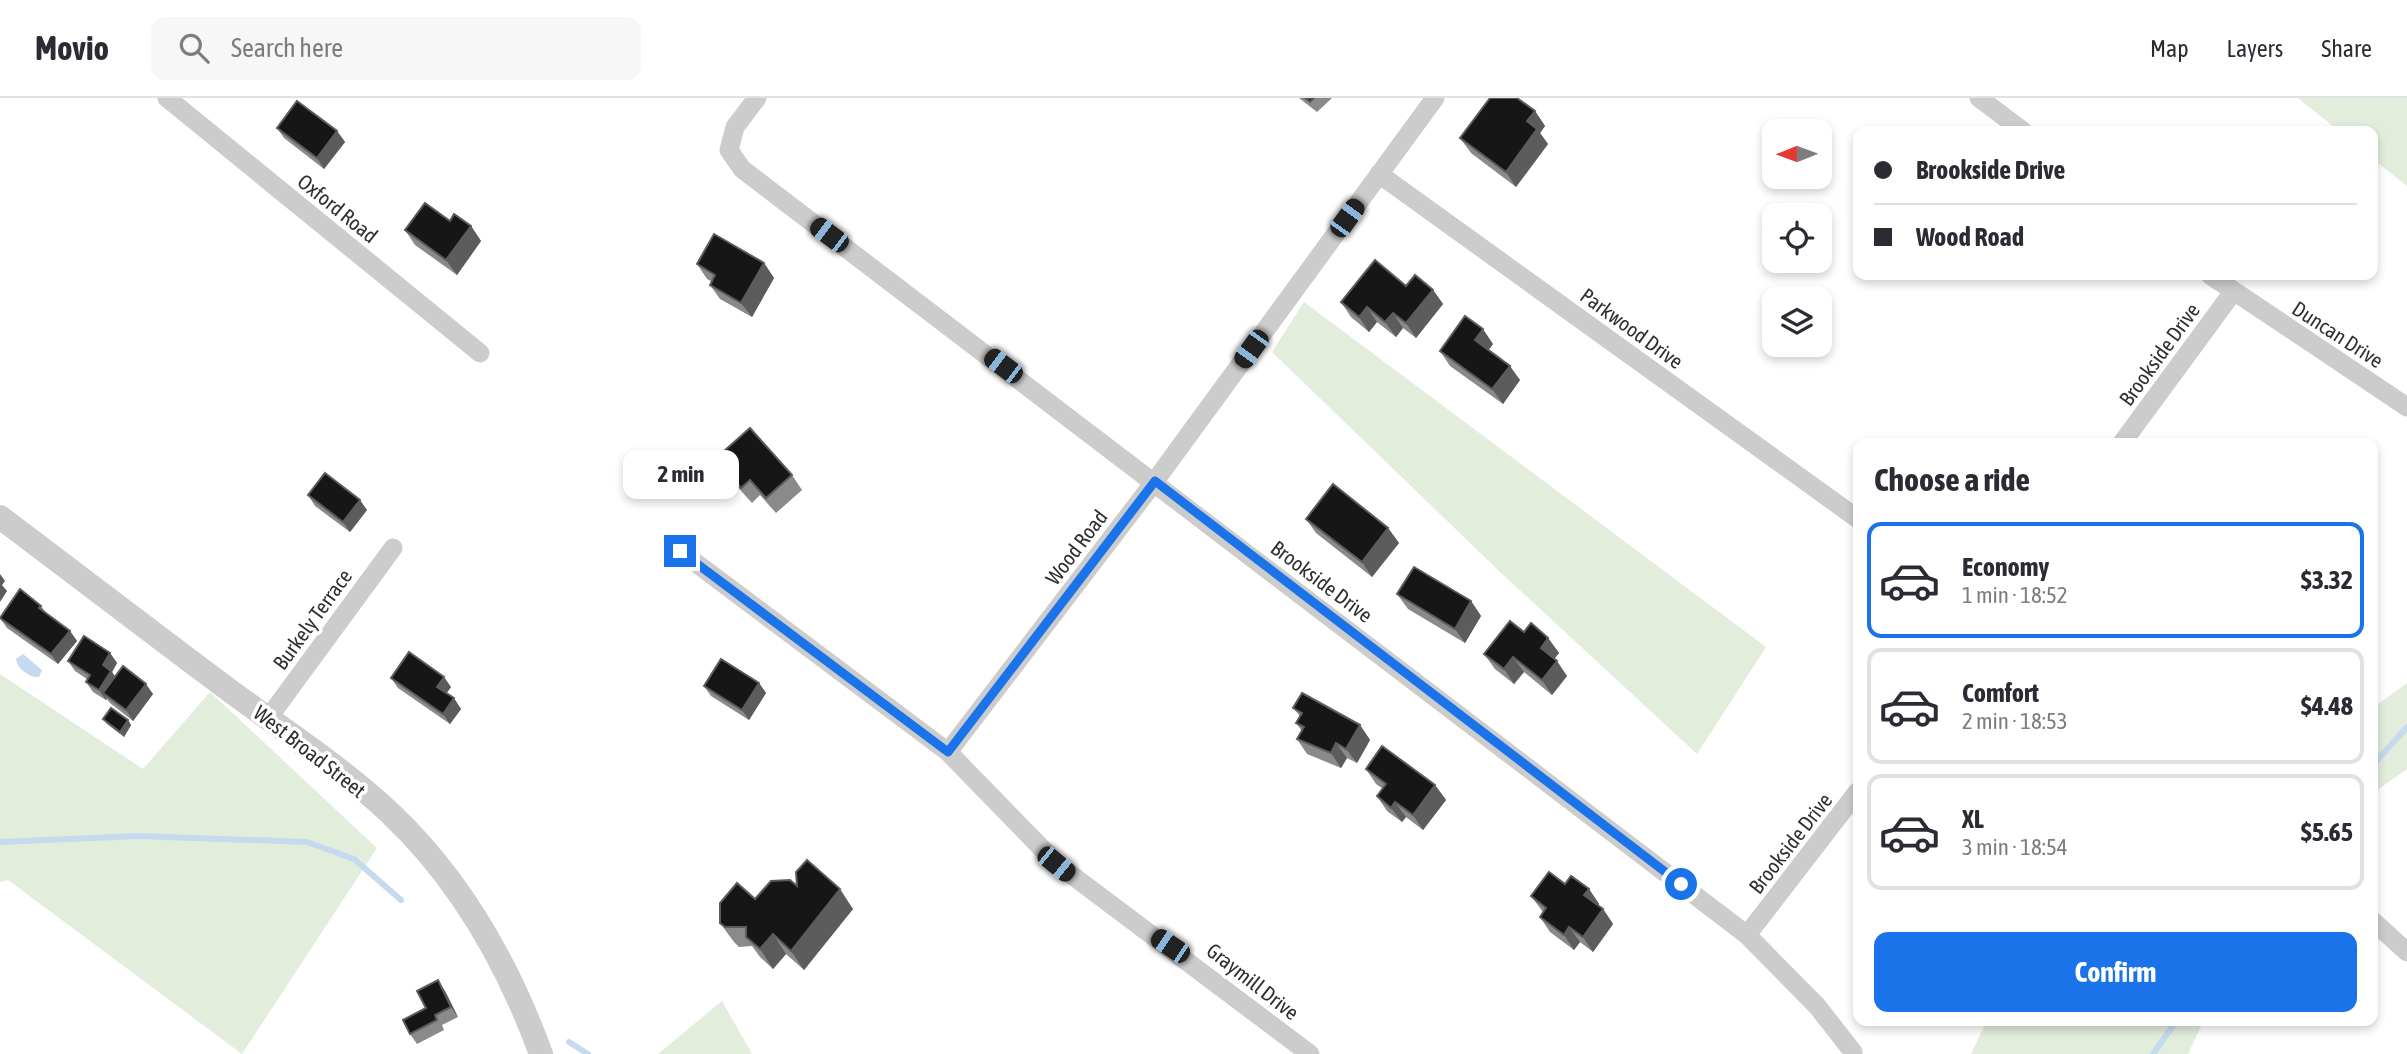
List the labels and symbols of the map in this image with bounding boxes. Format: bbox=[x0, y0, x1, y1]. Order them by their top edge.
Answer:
north arrow bbox=[1762, 119, 1832, 189]
street label: Oxford Road bbox=[293, 169, 383, 247]
car bbox=[1327, 195, 1368, 241]
car bbox=[806, 214, 853, 256]
street label: Parkwood Drive bbox=[1576, 283, 1688, 373]
street label: Duncan Drive bbox=[2288, 296, 2388, 372]
street label: Brookside Drive bbox=[2114, 298, 2204, 410]
car bbox=[1231, 326, 1272, 372]
car bbox=[980, 345, 1027, 387]
callout: 2 min bbox=[622, 449, 738, 498]
street label: Wood Road bbox=[1040, 505, 1112, 589]
route end bbox=[664, 535, 696, 567]
street label: Brookside Drive bbox=[1267, 535, 1377, 627]
street label: Burkely Terrace bbox=[268, 564, 356, 674]
street label: West Broad Street bbox=[249, 700, 371, 802]
street label: Brookside Drive bbox=[1743, 788, 1837, 898]
car bbox=[1034, 843, 1079, 885]
route start bbox=[1665, 868, 1697, 900]
car bbox=[1147, 926, 1194, 966]
street label: Graymill Drive bbox=[1202, 938, 1304, 1024]

